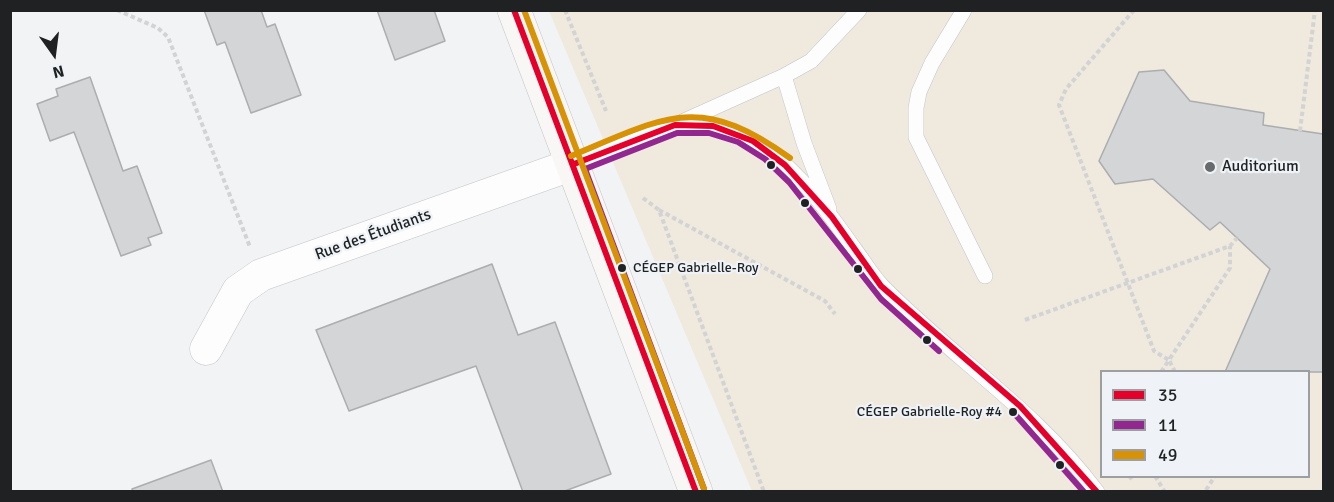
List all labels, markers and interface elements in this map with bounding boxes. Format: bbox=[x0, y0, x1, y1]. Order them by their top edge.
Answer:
north arrow bbox=[24, 24, 84, 84]
text: N bbox=[51, 60, 66, 83]
place label: Auditorium bbox=[1222, 157, 1299, 177]
unlabelled marker bbox=[765, 159, 777, 171]
marker: Auditorium bbox=[1203, 160, 1217, 174]
unlabelled marker bbox=[799, 197, 811, 209]
street label: Rue des Étudiants bbox=[312, 205, 434, 265]
place label: CÉGEP Gabrielle-Roy bbox=[633, 260, 759, 276]
marker: CÉGEP Gabrielle-Roy bbox=[616, 262, 628, 274]
unlabelled marker bbox=[852, 263, 864, 275]
unlabelled marker bbox=[921, 334, 933, 346]
legend bbox=[1100, 370, 1310, 478]
text: 35 bbox=[1158, 384, 1177, 406]
place label: CÉGEP Gabrielle-Roy #4 bbox=[857, 404, 1002, 420]
marker: CÉGEP Gabrielle-Roy #4 bbox=[1007, 406, 1019, 418]
text: 11 bbox=[1158, 414, 1177, 436]
text: 49 bbox=[1158, 444, 1177, 466]
unlabelled marker bbox=[1054, 459, 1066, 471]

